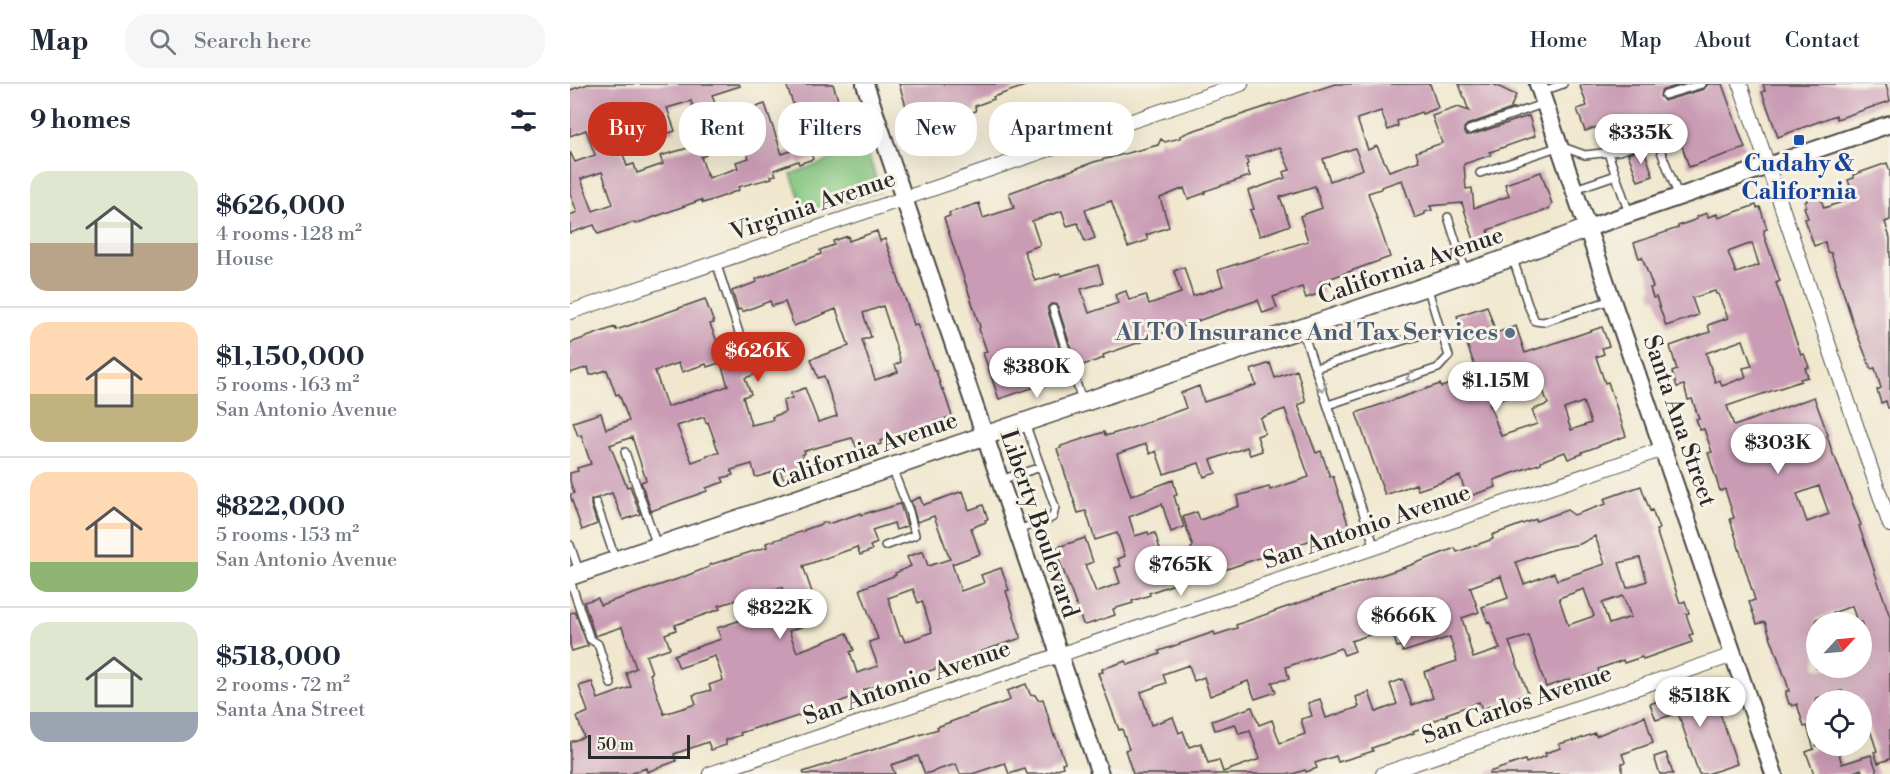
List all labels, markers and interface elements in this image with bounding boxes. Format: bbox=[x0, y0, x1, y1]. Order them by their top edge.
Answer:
search box bbox=[125, 14, 545, 68]
text: Map bbox=[30, 24, 89, 59]
icon: search bbox=[146, 25, 179, 58]
text: Search here bbox=[194, 28, 311, 55]
text: Home bbox=[1530, 28, 1587, 54]
text: Map bbox=[1620, 28, 1662, 54]
text: About bbox=[1695, 28, 1752, 54]
text: Contact bbox=[1785, 28, 1860, 54]
chip: Buy bbox=[588, 102, 667, 156]
chip: Rent bbox=[679, 102, 766, 156]
chip: Filters bbox=[778, 102, 883, 156]
chip: New bbox=[895, 102, 977, 156]
chip: Apartment bbox=[989, 102, 1134, 156]
text: 9 homes bbox=[30, 104, 131, 136]
icon: filters bbox=[507, 104, 540, 137]
pin: $335K bbox=[1599, 114, 1683, 165]
text: $335K bbox=[1609, 121, 1673, 146]
marker: Cudahy & California bbox=[1792, 133, 1806, 147]
place label: Cudahy & California bbox=[1741, 149, 1858, 207]
street label: Virginia Avenue bbox=[726, 164, 900, 249]
text: $626,000 bbox=[216, 190, 345, 222]
icon: home bbox=[78, 195, 150, 267]
street label: California Avenue bbox=[1314, 220, 1508, 312]
text: 4 rooms · 128 m² bbox=[216, 222, 362, 247]
text: House bbox=[216, 247, 274, 272]
place label: ALTO Insurance And Tax Services bbox=[1114, 318, 1498, 348]
marker: ALTO Insurance And Tax Services bbox=[1503, 326, 1517, 340]
street label: Santa Ana Street bbox=[1636, 331, 1723, 511]
pin: $626K bbox=[716, 332, 800, 383]
text: $626K bbox=[725, 339, 791, 364]
text: $1,150,000 bbox=[216, 341, 365, 373]
icon: home bbox=[78, 346, 150, 418]
pin: $380K bbox=[995, 348, 1079, 399]
text: $380K bbox=[1003, 355, 1071, 380]
pin: $1.15M bbox=[1447, 362, 1545, 413]
text: $1.15M bbox=[1462, 369, 1530, 394]
one-way arrow bbox=[1405, 370, 1416, 383]
text: 5 rooms · 163 m² bbox=[216, 373, 360, 398]
one-way arrow bbox=[1314, 381, 1327, 392]
text: San Antonio Avenue bbox=[216, 398, 397, 423]
street label: California Avenue bbox=[768, 405, 962, 497]
pin: $303K bbox=[1736, 424, 1820, 475]
street label: Liberty Boulevard bbox=[993, 426, 1085, 622]
text: $303K bbox=[1745, 431, 1811, 456]
street label: San Antonio Avenue bbox=[1259, 477, 1475, 577]
text: $822,000 bbox=[216, 491, 345, 523]
icon: home bbox=[78, 496, 150, 568]
text: 5 rooms · 153 m² bbox=[216, 523, 359, 548]
pin: $765K bbox=[1139, 546, 1223, 597]
text: San Antonio Avenue bbox=[216, 548, 397, 573]
text: $765K bbox=[1149, 553, 1213, 578]
pin: $822K bbox=[738, 589, 822, 640]
text: $822K bbox=[747, 596, 813, 621]
pin: $666K bbox=[1362, 597, 1446, 648]
text: $666K bbox=[1371, 604, 1437, 629]
north arrow bbox=[1806, 612, 1872, 678]
map controls bbox=[1806, 612, 1872, 756]
street label: San Antonio Avenue bbox=[799, 633, 1015, 733]
text: $518,000 bbox=[216, 641, 341, 673]
icon: home bbox=[78, 646, 150, 718]
street label: San Carlos Avenue bbox=[1418, 658, 1616, 752]
text: 2 rooms · 72 m² bbox=[216, 673, 350, 698]
pin: $518K bbox=[1658, 677, 1742, 728]
text: $518K bbox=[1669, 684, 1731, 709]
button: locate bbox=[1806, 690, 1872, 756]
text: Santa Ana Street bbox=[216, 698, 365, 723]
scale bar bbox=[588, 732, 690, 760]
text: 50 m bbox=[597, 735, 634, 755]

